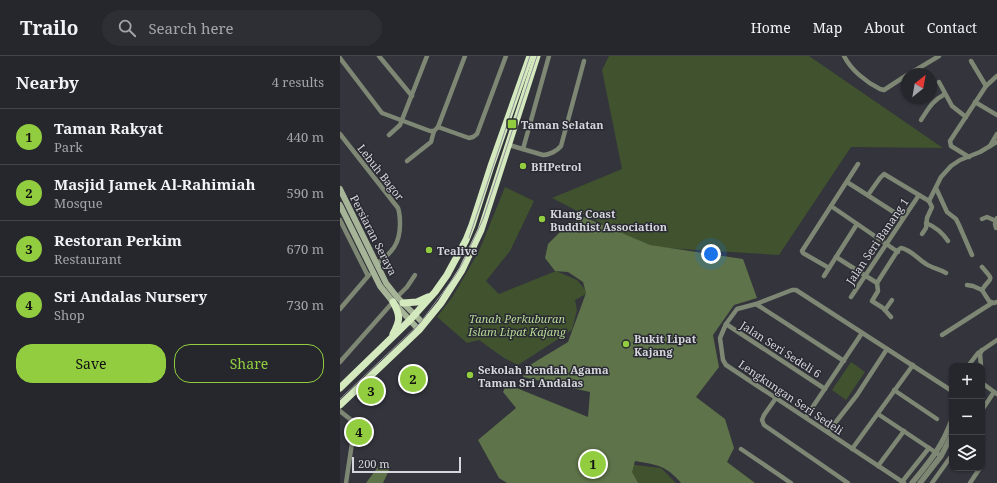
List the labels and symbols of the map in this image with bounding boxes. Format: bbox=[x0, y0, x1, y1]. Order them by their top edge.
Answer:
north arrow bbox=[901, 68, 937, 104]
place label: Taman Selatan bbox=[521, 117, 604, 132]
marker: Taman Selatan bbox=[506, 118, 518, 130]
street label: Lebuh Bagor bbox=[354, 141, 408, 204]
place label: BHPetrol bbox=[531, 159, 582, 174]
marker: BHPetrol bbox=[518, 161, 528, 171]
street label: Persiaran Seraya bbox=[347, 192, 401, 278]
street label: Jalan Seri Banang 1 bbox=[842, 195, 912, 288]
place label: Klang Coast Buddhist Association bbox=[550, 206, 668, 234]
marker: Klang Coast Buddhist Association bbox=[537, 214, 547, 224]
place label: Tealive bbox=[437, 243, 477, 258]
your location bbox=[701, 244, 721, 264]
marker: Tealive bbox=[424, 245, 434, 255]
park label: Tanah Perkuburan Islam Lipat Kajang bbox=[467, 311, 567, 339]
street label: Jalan Seri Sedeli 6 bbox=[737, 317, 824, 381]
place label: Bukit Lipat Kajang bbox=[634, 331, 697, 359]
marker: Bukit Lipat Kajang bbox=[621, 339, 631, 349]
street label: Lengkungan Seri Sedeli bbox=[736, 356, 847, 438]
place label: Sekolah Rendah Agama Taman Sri Andalas bbox=[478, 362, 609, 390]
pin: 2 bbox=[400, 364, 426, 394]
marker: Sekolah Rendah Agama Taman Sri Andalas bbox=[465, 370, 475, 380]
pin: 3 bbox=[358, 376, 384, 406]
pin: 4 bbox=[346, 417, 372, 447]
pin: 1 bbox=[580, 449, 606, 479]
scale bar bbox=[352, 455, 461, 474]

